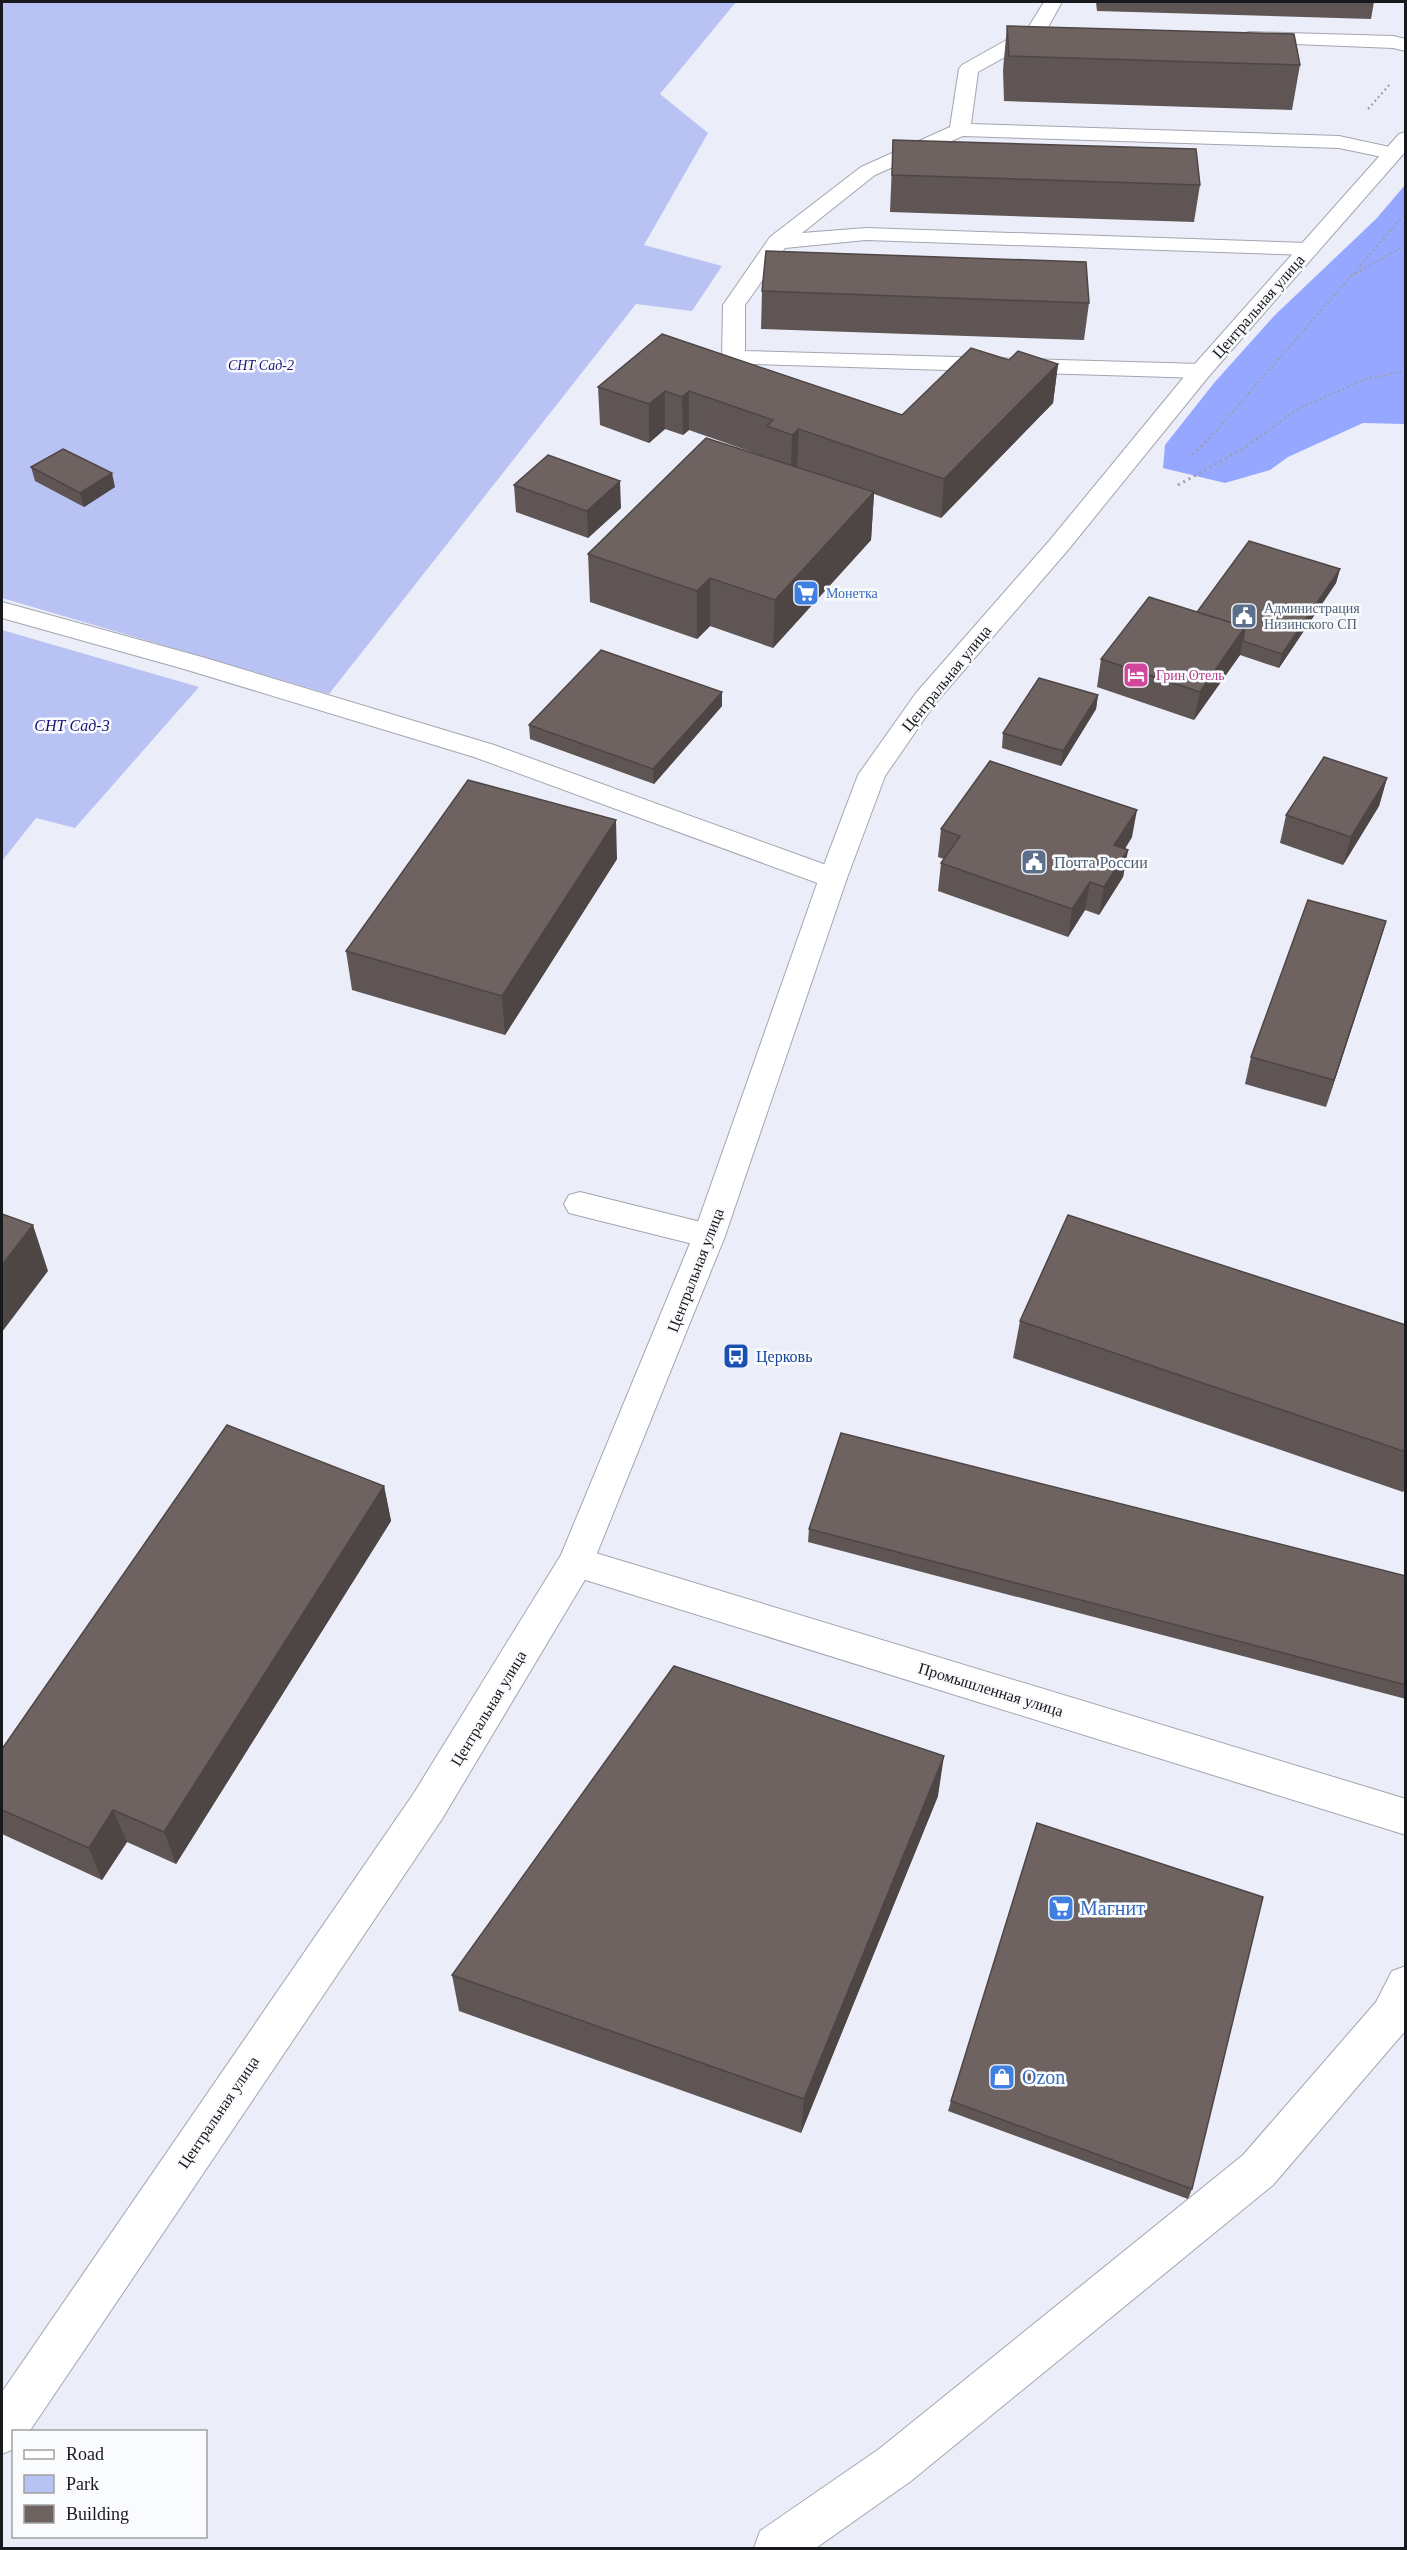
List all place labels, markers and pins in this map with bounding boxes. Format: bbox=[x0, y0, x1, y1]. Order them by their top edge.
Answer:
supermarket icon: Монетка bbox=[791, 578, 821, 608]
place label: Монетка bbox=[826, 586, 879, 601]
public building icon: Администрация Низинского СП bbox=[1229, 601, 1259, 631]
place label: Администрация Низинского СП bbox=[1264, 601, 1360, 632]
hotel icon: Грин Отель bbox=[1121, 660, 1151, 690]
place label: Грин Отель bbox=[1156, 668, 1225, 683]
public building icon: Почта России bbox=[1019, 847, 1049, 877]
place label: Почта России bbox=[1054, 854, 1148, 871]
bus stop icon: Церковь bbox=[721, 1341, 751, 1371]
place label: Церковь bbox=[756, 1348, 812, 1366]
supermarket icon: Магнит bbox=[1046, 1893, 1076, 1923]
place label: Магнит bbox=[1080, 1897, 1145, 1919]
shop icon: Ozon bbox=[987, 2062, 1017, 2092]
place label: Ozon bbox=[1022, 2066, 1065, 2088]

